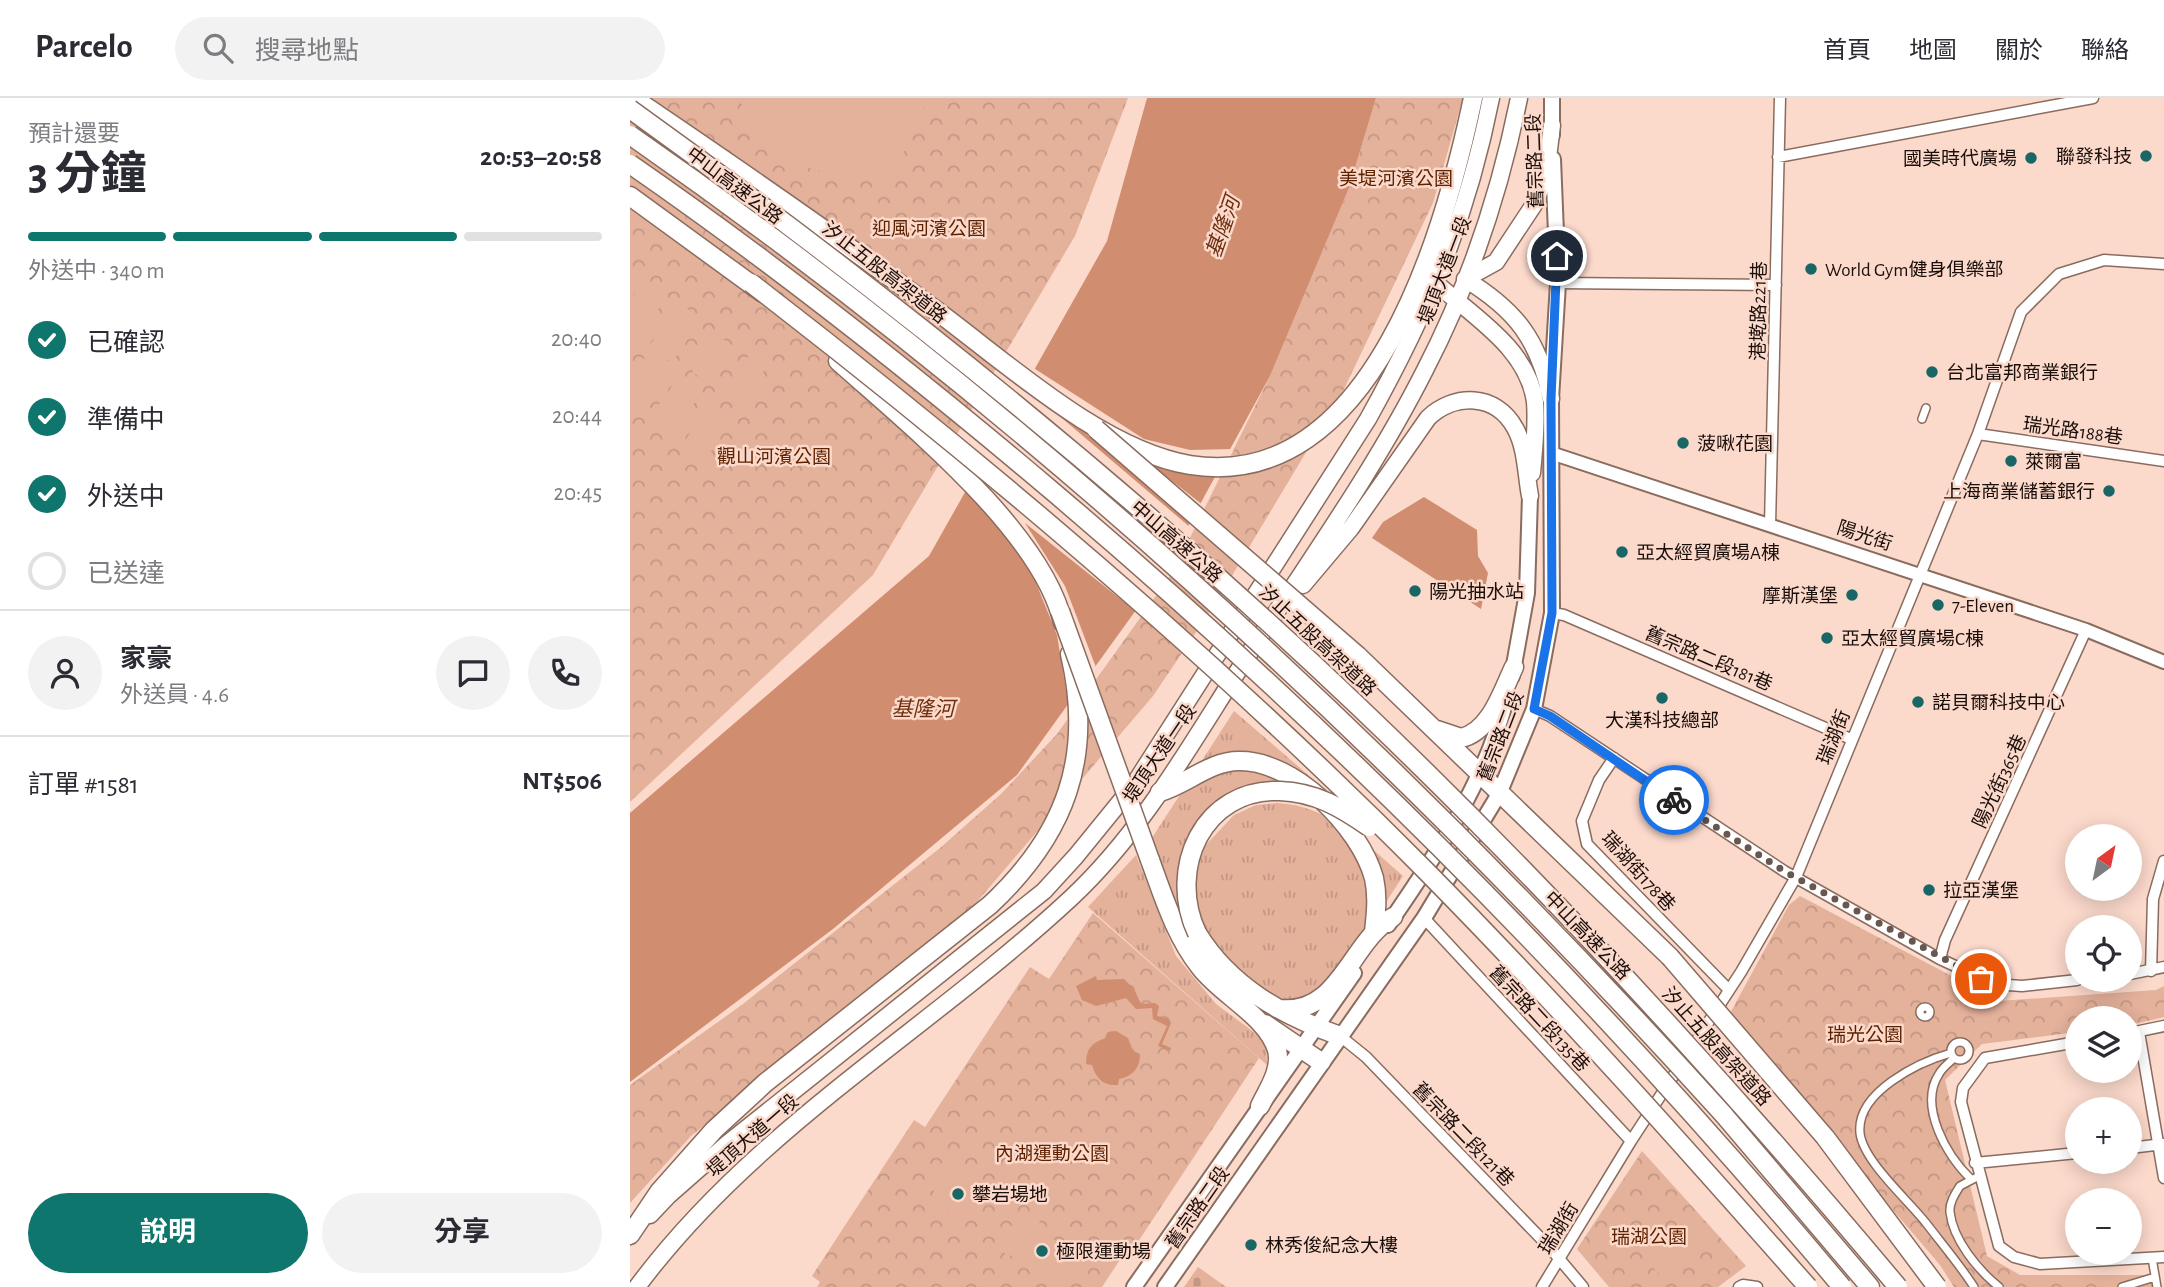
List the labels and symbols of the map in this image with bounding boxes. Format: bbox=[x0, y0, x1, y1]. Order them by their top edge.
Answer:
street label: 舊宗路二段 bbox=[1522, 113, 1547, 209]
street label: 中山高速公路 bbox=[683, 143, 787, 228]
place label: 聯發科技 bbox=[2056, 146, 2132, 167]
place label: 國美時代廣場 bbox=[1903, 148, 2017, 169]
marker: 聯發科技 bbox=[2138, 148, 2154, 164]
marker: 國美時代廣場 bbox=[2023, 150, 2039, 166]
park label: 美堤河濱公園 bbox=[1339, 168, 1453, 189]
water label: 基隆河 bbox=[1202, 190, 1245, 260]
street label: 堤頂大道一段 bbox=[1414, 213, 1475, 327]
street label: 汐止五股高架道路 bbox=[818, 217, 951, 327]
park label: 迎風河濱公園 bbox=[872, 219, 986, 239]
pin bbox=[1527, 226, 1587, 286]
place label: World Gym健身俱樂部 bbox=[1825, 259, 2003, 280]
street label: 港墘路221巷 bbox=[1747, 261, 1770, 361]
marker: World Gym健身俱樂部 bbox=[1803, 261, 1819, 277]
place label: 台北富邦商業銀行 bbox=[1946, 362, 2098, 383]
marker: 台北富邦商業銀行 bbox=[1924, 364, 1940, 380]
street label: 瑞光路188巷 bbox=[2022, 413, 2124, 448]
place label: 菠啾花園 bbox=[1697, 434, 1773, 454]
marker: 菠啾花園 bbox=[1675, 435, 1691, 451]
park label: 觀山河濱公園 bbox=[717, 446, 831, 467]
place label: 萊爾富 bbox=[2025, 451, 2082, 472]
marker: 萊爾富 bbox=[2003, 453, 2019, 469]
place label: 上海商業儲蓄銀行 bbox=[1943, 481, 2095, 502]
marker: 上海商業儲蓄銀行 bbox=[2101, 483, 2117, 499]
street label: 中山高速公路 bbox=[1127, 496, 1227, 587]
street label: 陽光街 bbox=[1834, 518, 1895, 554]
place label: 亞太經貿廣場A棟 bbox=[1636, 542, 1780, 563]
marker: 亞太經貿廣場A棟 bbox=[1614, 544, 1630, 560]
street label: 汐止五股高架道路 bbox=[1255, 581, 1380, 700]
place label: 陽光抽水站 bbox=[1429, 582, 1524, 602]
marker: 陽光抽水站 bbox=[1407, 583, 1423, 599]
place label: 摩斯漢堡 bbox=[1762, 585, 1838, 606]
marker: 摩斯漢堡 bbox=[1844, 587, 1860, 603]
marker: 7-Eleven bbox=[1930, 597, 1946, 613]
place label: 7-Eleven bbox=[1952, 597, 2014, 616]
street label: 舊宗路二段181巷 bbox=[1642, 622, 1776, 695]
place label: 亞太經貿廣場C棟 bbox=[1841, 628, 1984, 649]
marker: 亞太經貿廣場C棟 bbox=[1819, 630, 1835, 646]
street label: 舊宗路二段 bbox=[1474, 688, 1527, 784]
marker: 大漢科技總部 bbox=[1654, 690, 1670, 706]
place label: 諾貝爾科技中心 bbox=[1932, 692, 2065, 713]
marker: 諾貝爾科技中心 bbox=[1910, 694, 1926, 710]
water label: 基隆河 bbox=[892, 698, 958, 720]
street label: 堤頂大道一段 bbox=[1119, 700, 1200, 806]
street label: 瑞湖街 bbox=[1814, 707, 1854, 768]
place label: 大漢科技總部 bbox=[1605, 710, 1719, 731]
street label: 陽光街365巷 bbox=[1969, 731, 2030, 831]
courier bbox=[1639, 765, 1709, 835]
north arrow bbox=[2065, 824, 2142, 901]
street label: 瑞湖街178巷 bbox=[1598, 827, 1680, 915]
place label: 拉亞漢堡 bbox=[1943, 880, 2019, 901]
marker: 拉亞漢堡 bbox=[1921, 882, 1937, 898]
street label: 中山高速公路 bbox=[1540, 887, 1635, 984]
pin bbox=[1951, 949, 2011, 1009]
street label: 舊宗路二段135巷 bbox=[1485, 961, 1594, 1075]
street label: 汐止五股高架道路 bbox=[1658, 983, 1775, 1110]
park label: 瑞光公園 bbox=[1827, 1025, 1903, 1045]
street label: 舊宗路二段121巷 bbox=[1409, 1078, 1518, 1190]
street label: 堤頂大道一段 bbox=[702, 1090, 802, 1181]
park label: 內湖運動公園 bbox=[995, 1144, 1109, 1164]
street label: 舊宗路二段 bbox=[1162, 1162, 1233, 1252]
place label: 攀岩場地 bbox=[972, 1184, 1048, 1205]
marker: 攀岩場地 bbox=[950, 1186, 966, 1202]
street label: 瑞湖街 bbox=[1536, 1199, 1582, 1258]
park label: 瑞湖公園 bbox=[1611, 1227, 1687, 1247]
place label: 林秀俊紀念大樓 bbox=[1265, 1235, 1398, 1256]
marker: 林秀俊紀念大樓 bbox=[1243, 1237, 1259, 1253]
place label: 極限運動場 bbox=[1056, 1242, 1151, 1262]
marker: 極限運動場 bbox=[1034, 1243, 1050, 1259]

